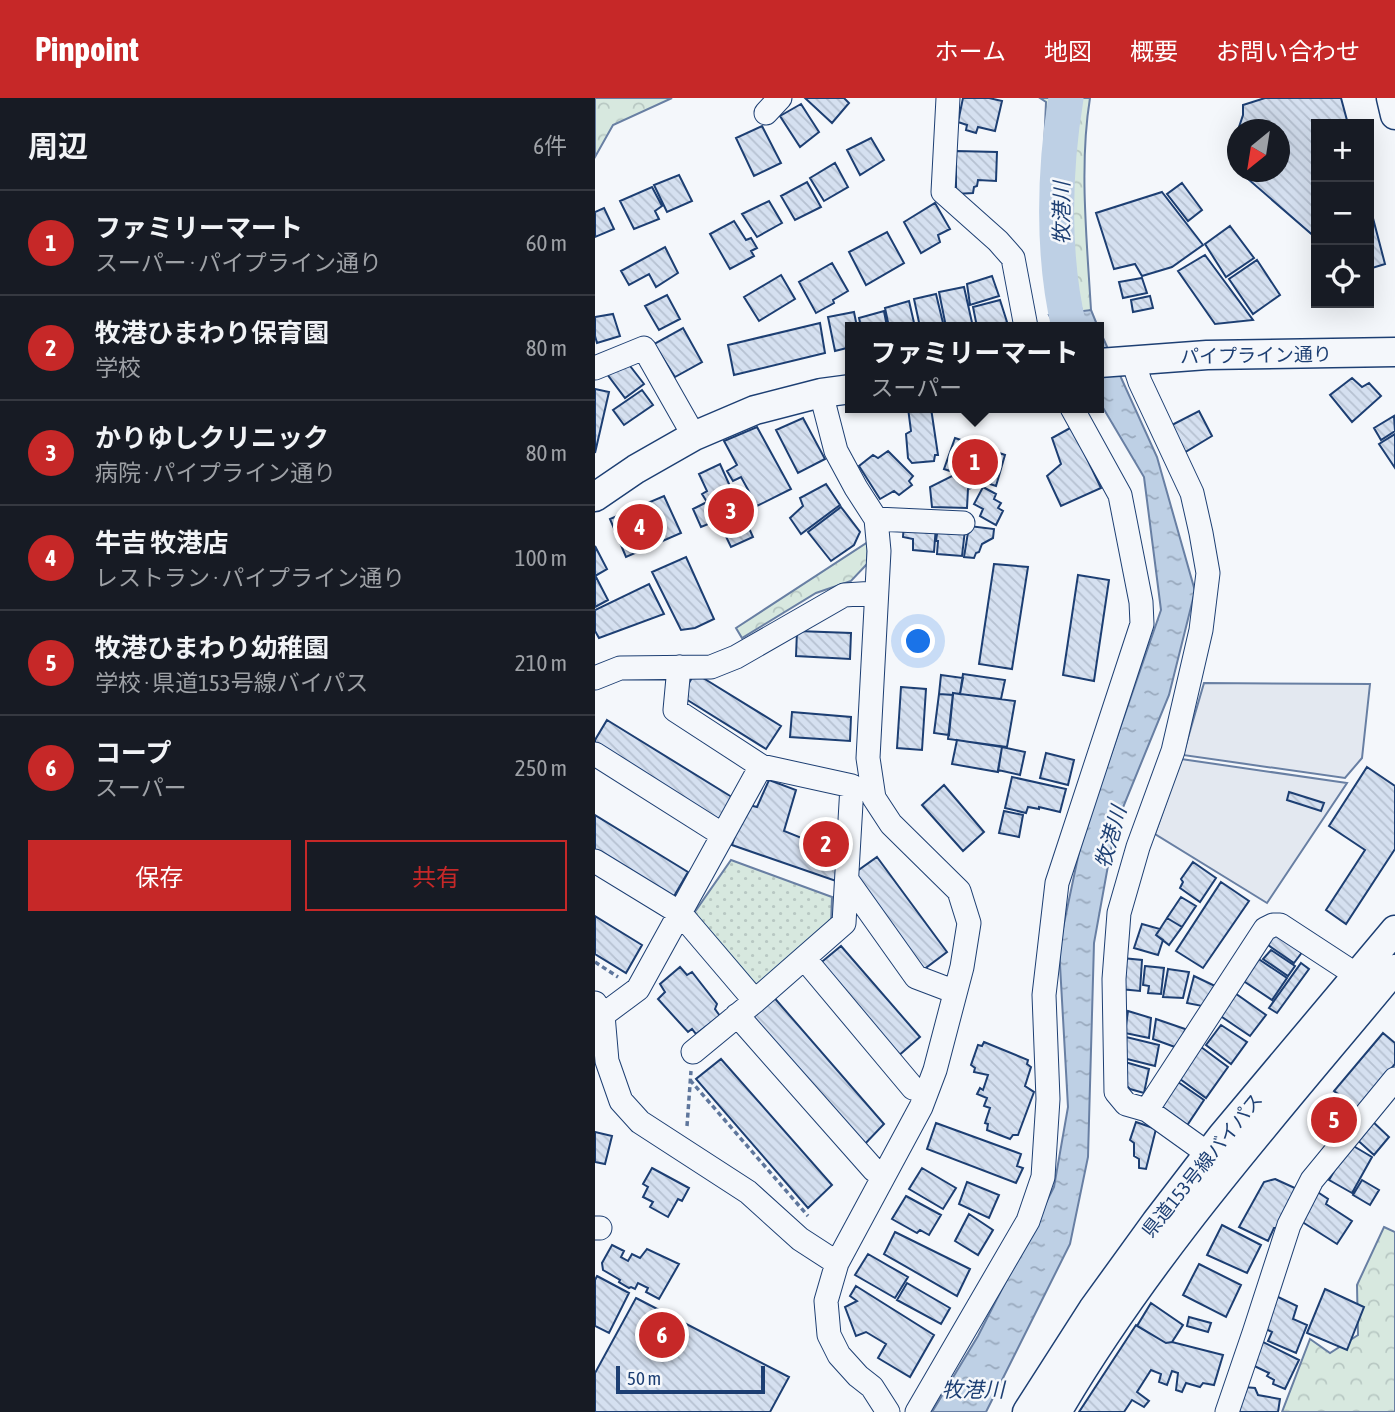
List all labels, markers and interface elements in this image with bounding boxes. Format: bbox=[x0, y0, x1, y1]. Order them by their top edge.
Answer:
text: Pinpoint bbox=[35, 30, 139, 68]
text: ホーム bbox=[935, 38, 1006, 65]
text: 地図 bbox=[1044, 38, 1092, 65]
text: 概要 bbox=[1130, 38, 1178, 65]
text: お問い合わせ bbox=[1216, 38, 1360, 65]
north arrow bbox=[1227, 119, 1290, 182]
map controls bbox=[1311, 119, 1374, 308]
button: + bbox=[1311, 119, 1374, 182]
text: 周辺 bbox=[28, 129, 88, 163]
text: 6件 bbox=[533, 133, 567, 159]
water label: 牧港川 bbox=[1049, 180, 1073, 245]
button: − bbox=[1311, 182, 1374, 245]
text: ファミリーマート bbox=[95, 213, 303, 243]
text: 1 bbox=[46, 230, 56, 256]
text: 60 m bbox=[526, 230, 567, 256]
button: locate bbox=[1311, 245, 1374, 308]
text: スーパー · パイプライン通り bbox=[95, 250, 382, 276]
text: 牧港ひまわり保育園 bbox=[95, 318, 329, 348]
popup bbox=[845, 322, 1104, 413]
text: 2 bbox=[46, 335, 56, 361]
text: 80 m bbox=[526, 335, 567, 361]
text: ファミリーマート bbox=[870, 338, 1079, 368]
street label: パイプライン通り bbox=[1180, 343, 1332, 367]
text: 学校 bbox=[95, 355, 141, 381]
text: スーパー bbox=[870, 375, 962, 401]
text: かりゆしクリニック bbox=[95, 423, 329, 453]
pin: 1 bbox=[952, 436, 998, 488]
text: 3 bbox=[46, 440, 56, 466]
text: 80 m bbox=[526, 440, 567, 466]
text: 病院 · パイプライン通り bbox=[95, 460, 336, 486]
pin: 3 bbox=[708, 485, 754, 537]
pin: 4 bbox=[617, 501, 663, 553]
text: 牛吉 牧港店 bbox=[95, 528, 229, 558]
text: 4 bbox=[46, 545, 56, 571]
text: 100 m bbox=[515, 545, 567, 571]
text: レストラン · パイプライン通り bbox=[95, 565, 405, 591]
your location bbox=[901, 624, 935, 658]
text: 牧港ひまわり幼稚園 bbox=[95, 633, 329, 663]
text: 5 bbox=[46, 650, 56, 676]
text: 210 m bbox=[515, 650, 567, 676]
text: 学校 · 県道153号線バイパス bbox=[95, 670, 368, 696]
text: コープ bbox=[95, 738, 171, 768]
text: 6 bbox=[46, 755, 56, 781]
text: 250 m bbox=[515, 755, 567, 781]
text: スーパー bbox=[95, 775, 187, 801]
water label: 牧港川 bbox=[1090, 801, 1131, 871]
pin: 2 bbox=[803, 818, 849, 870]
button: 保存 bbox=[28, 840, 291, 911]
button: 共有 bbox=[305, 840, 567, 911]
street label: 県道153号線バイパス bbox=[1137, 1089, 1267, 1241]
pin: 5 bbox=[1311, 1094, 1357, 1146]
pin: 6 bbox=[639, 1309, 685, 1361]
scale bar bbox=[616, 1363, 765, 1395]
text: 50 m bbox=[627, 1367, 661, 1389]
water label: 牧港川 bbox=[942, 1377, 1006, 1401]

